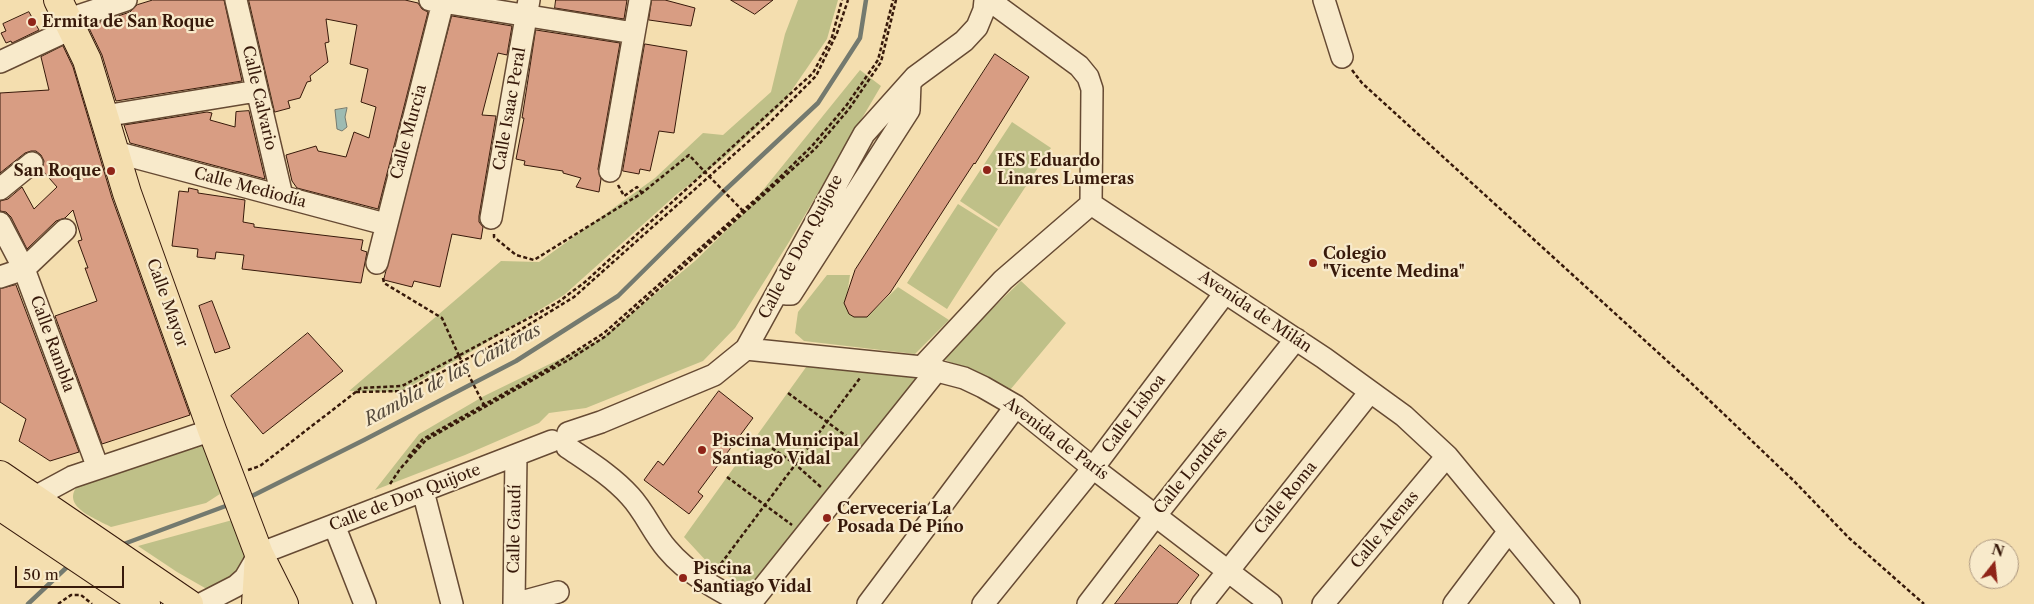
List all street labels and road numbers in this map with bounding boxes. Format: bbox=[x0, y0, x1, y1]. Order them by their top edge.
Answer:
street label: Calle Calvario bbox=[238, 44, 280, 152]
street label: Calle Isaac Peral bbox=[490, 46, 530, 172]
street label: Calle Murcia bbox=[387, 82, 431, 182]
street label: Calle Mediodía bbox=[192, 164, 308, 212]
street label: Calle de Don Quijote bbox=[755, 172, 847, 322]
street label: Calle Mayor bbox=[142, 256, 192, 350]
street label: Avenida de Milán bbox=[1195, 267, 1315, 357]
street label: Calle Rambla bbox=[26, 293, 78, 395]
street label: Calle Lisboa bbox=[1098, 371, 1170, 457]
street label: Avenida de París bbox=[1000, 394, 1112, 484]
street label: Calle Londres bbox=[1150, 424, 1232, 518]
street label: Calle Roma bbox=[1251, 458, 1321, 538]
street label: Calle de Don Quijote bbox=[327, 460, 483, 536]
street label: Calle Gaudí bbox=[505, 484, 525, 574]
street label: Calle Atenas bbox=[1347, 487, 1423, 573]

